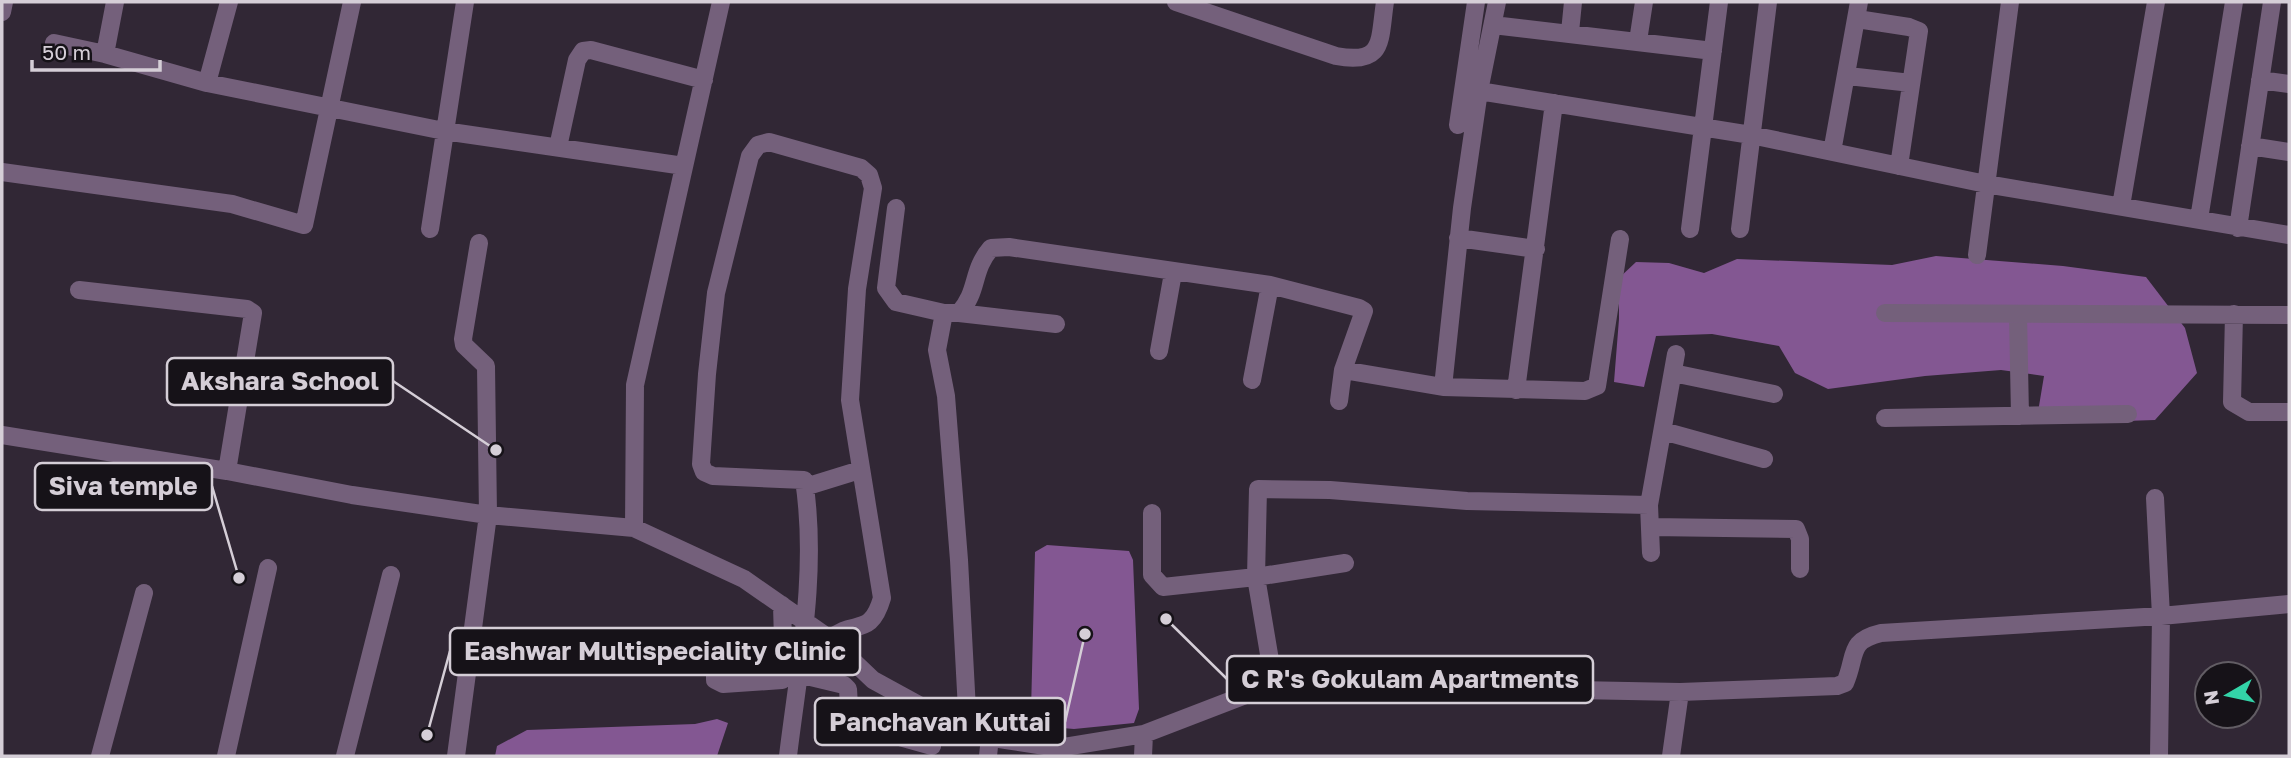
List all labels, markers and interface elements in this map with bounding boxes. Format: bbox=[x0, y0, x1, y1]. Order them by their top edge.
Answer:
scale bar bbox=[32, 28, 159, 72]
text: 50 m bbox=[42, 39, 91, 65]
callout: Akshara School bbox=[167, 358, 393, 405]
text: Akshara School bbox=[181, 365, 379, 396]
callout: Siva temple bbox=[35, 463, 212, 510]
text: Siva temple bbox=[48, 470, 198, 501]
callout: Eashwar Multispeciality Clinic bbox=[450, 628, 860, 675]
text: Eashwar Multispeciality Clinic bbox=[464, 635, 846, 666]
callout: C R's Gokulam Apartments bbox=[1227, 656, 1593, 703]
north arrow bbox=[2193, 660, 2263, 730]
text: C R's Gokulam Apartments bbox=[1241, 663, 1579, 694]
text: N bbox=[2198, 689, 2223, 707]
callout: Panchavan Kuttai bbox=[815, 698, 1065, 745]
text: Panchavan Kuttai bbox=[829, 706, 1051, 737]

